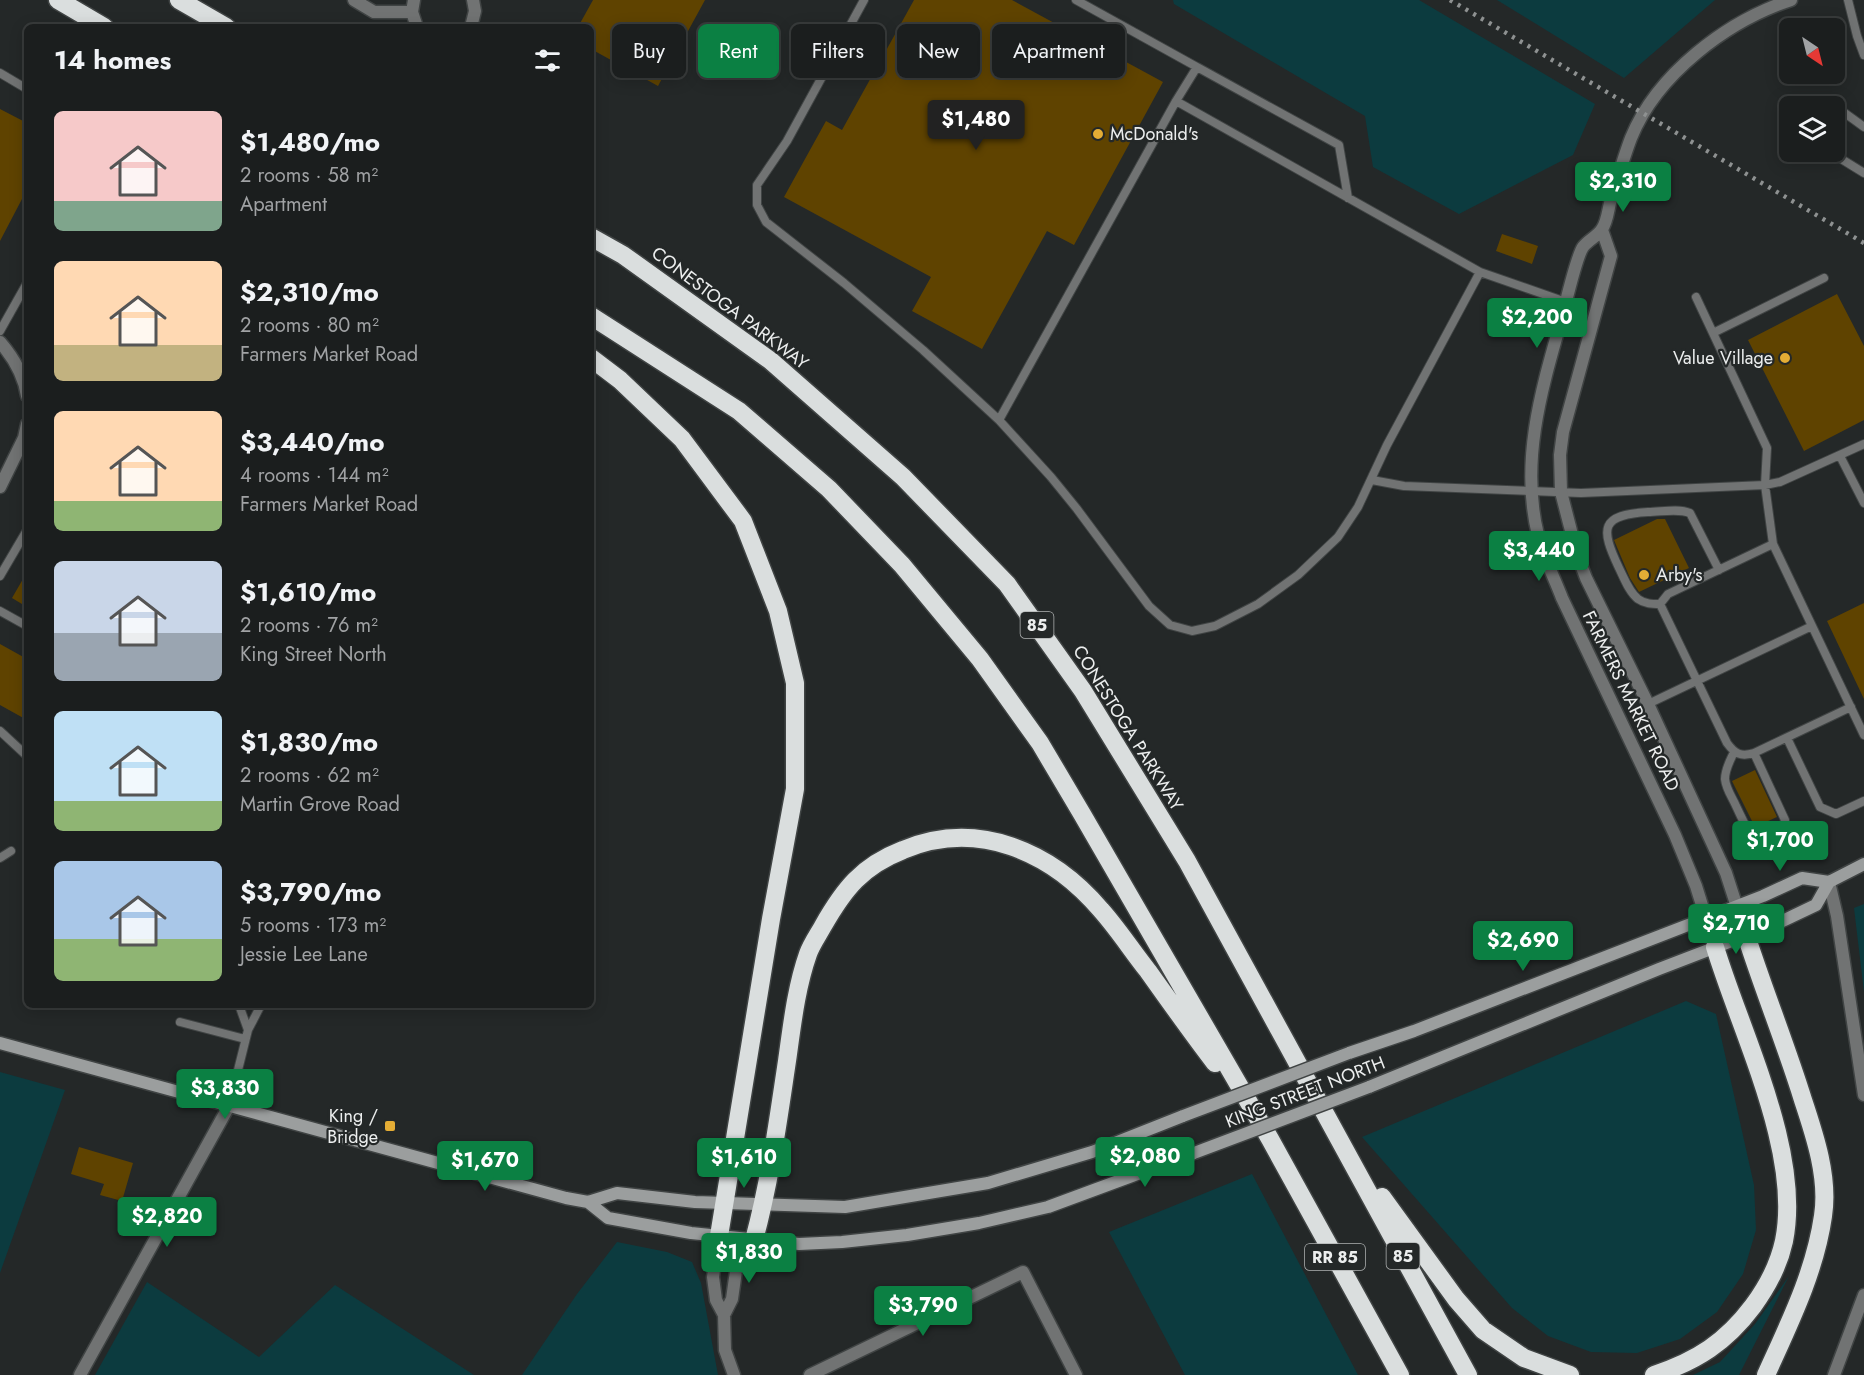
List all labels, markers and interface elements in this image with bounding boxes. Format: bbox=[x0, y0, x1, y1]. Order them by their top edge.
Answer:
north arrow bbox=[1779, 18, 1845, 84]
map controls bbox=[1779, 18, 1845, 162]
chip: Buy bbox=[612, 24, 686, 78]
chip: Rent bbox=[698, 24, 779, 78]
chip: Filters bbox=[791, 24, 885, 78]
chip: New bbox=[897, 24, 980, 78]
chip: Apartment bbox=[992, 24, 1125, 78]
text: 14 homes bbox=[54, 41, 171, 79]
icon: filters bbox=[531, 44, 564, 77]
button: layers bbox=[1779, 96, 1845, 162]
pin: $1,480 bbox=[927, 100, 1025, 151]
text: $1,480 bbox=[942, 105, 1010, 134]
place label: McDonald's bbox=[1110, 121, 1198, 147]
text: $1,480/mo bbox=[240, 123, 380, 161]
marker: McDonald's bbox=[1091, 127, 1105, 141]
icon: home bbox=[102, 135, 174, 207]
text: 2 rooms · 58 m² bbox=[240, 161, 378, 190]
pin: $2,310 bbox=[1574, 162, 1672, 213]
text: $2,310 bbox=[1589, 167, 1657, 196]
text: Apartment bbox=[240, 190, 327, 219]
street label: CONESTOGA PARKWAY bbox=[646, 240, 815, 376]
text: $2,310/mo bbox=[240, 273, 379, 311]
icon: home bbox=[102, 285, 174, 357]
pin: $2,200 bbox=[1488, 298, 1586, 349]
text: $2,200 bbox=[1501, 303, 1573, 332]
text: 2 rooms · 80 m² bbox=[240, 311, 379, 340]
text: Farmers Market Road bbox=[240, 340, 418, 369]
place label: Value Village bbox=[1673, 345, 1773, 371]
marker: Value Village bbox=[1778, 351, 1792, 365]
text: $3,440/mo bbox=[240, 423, 385, 461]
icon: home bbox=[102, 435, 174, 507]
text: 4 rooms · 144 m² bbox=[240, 461, 389, 490]
text: Farmers Market Road bbox=[240, 490, 418, 519]
pin: $3,440 bbox=[1490, 531, 1588, 582]
text: $3,440 bbox=[1503, 536, 1575, 565]
place label: Arby's bbox=[1656, 562, 1703, 588]
marker: Arby's bbox=[1637, 568, 1651, 582]
text: $1,610/mo bbox=[240, 573, 376, 611]
icon: home bbox=[102, 585, 174, 657]
street label: FARMERS MARKET ROAD bbox=[1576, 606, 1686, 796]
text: 2 rooms · 76 m² bbox=[240, 611, 378, 640]
road number: 85 bbox=[1020, 612, 1054, 638]
text: King Street North bbox=[240, 640, 387, 669]
street label: CONESTOGA PARKWAY bbox=[1066, 640, 1190, 816]
text: $1,830/mo bbox=[240, 723, 378, 761]
icon: home bbox=[102, 735, 174, 807]
text: 2 rooms · 62 m² bbox=[240, 761, 379, 790]
text: Martin Grove Road bbox=[240, 790, 400, 819]
pin: $1,700 bbox=[1731, 821, 1829, 872]
text: $1,700 bbox=[1746, 826, 1814, 855]
text: $3,790/mo bbox=[240, 873, 381, 911]
icon: home bbox=[102, 885, 174, 957]
pin: $2,710 bbox=[1687, 904, 1785, 955]
text: $2,710 bbox=[1702, 909, 1770, 938]
text: 5 rooms · 173 m² bbox=[240, 911, 386, 940]
pin: $2,690 bbox=[1474, 921, 1572, 972]
text: $2,690 bbox=[1487, 926, 1559, 955]
text: Jessie Lee Lane bbox=[240, 940, 368, 969]
street label: KING STREET NORTH bbox=[1221, 1050, 1389, 1134]
pin: $3,830 bbox=[176, 1069, 274, 1120]
text: $3,830 bbox=[190, 1074, 260, 1103]
place label: King / Bridge bbox=[327, 1103, 378, 1150]
marker: King / Bridge bbox=[383, 1119, 397, 1133]
pin: $2,080 bbox=[1096, 1137, 1194, 1188]
pin: $1,610 bbox=[695, 1138, 793, 1189]
pin: $1,670 bbox=[436, 1141, 534, 1192]
text: $2,080 bbox=[1109, 1142, 1181, 1171]
text: $1,610 bbox=[711, 1143, 777, 1172]
text: $1,670 bbox=[451, 1146, 519, 1175]
pin: $2,820 bbox=[118, 1197, 216, 1248]
text: $2,820 bbox=[132, 1202, 202, 1231]
pin: $1,830 bbox=[700, 1233, 798, 1284]
text: $1,830 bbox=[715, 1238, 783, 1267]
road number: 85 bbox=[1386, 1243, 1420, 1269]
road number: RR 85 bbox=[1305, 1244, 1365, 1270]
pin: $3,790 bbox=[874, 1286, 972, 1337]
text: $3,790 bbox=[888, 1291, 958, 1320]

